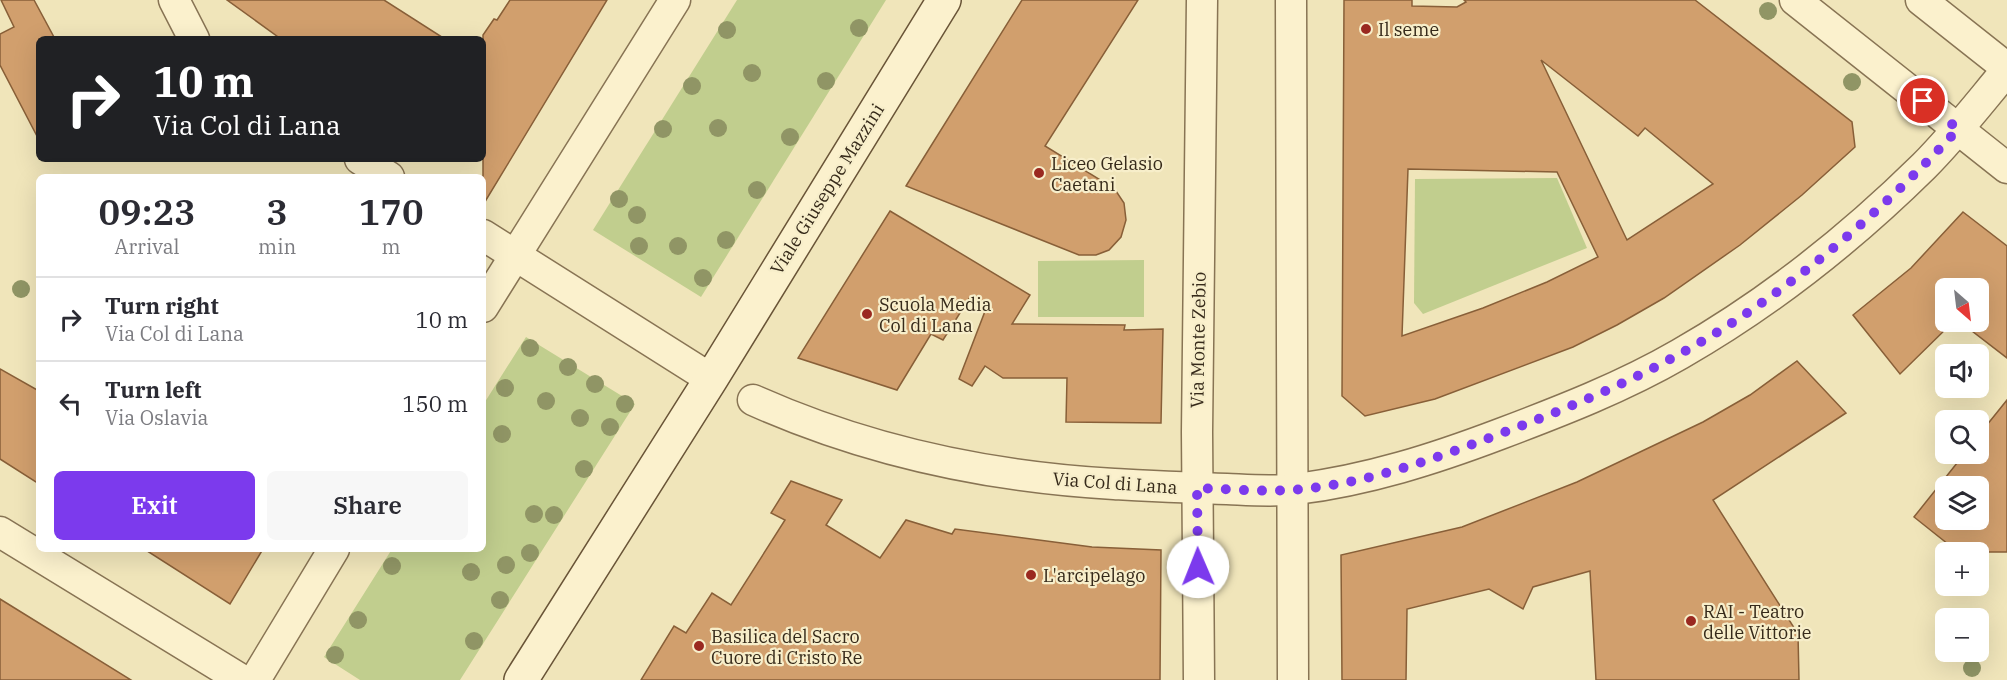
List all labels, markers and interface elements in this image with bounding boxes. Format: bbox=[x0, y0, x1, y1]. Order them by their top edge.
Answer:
place label: Il seme bbox=[1378, 18, 1439, 41]
marker: Il seme bbox=[1359, 22, 1373, 36]
text: 10 m bbox=[153, 54, 254, 109]
icon: right bbox=[54, 60, 132, 138]
pin bbox=[1897, 75, 1948, 126]
icon: arrive bbox=[1906, 84, 1939, 117]
street label: Viale Giuseppe Mazzini bbox=[765, 99, 889, 279]
text: Via Col di Lana bbox=[153, 107, 341, 142]
place label: Liceo Gelasio Caetani bbox=[1051, 152, 1163, 196]
marker: Liceo Gelasio Caetani bbox=[1032, 166, 1046, 180]
text: 09:23 bbox=[98, 188, 196, 235]
text: 3 bbox=[266, 188, 288, 235]
text: 170 bbox=[359, 188, 424, 235]
text: Arrival bbox=[114, 233, 180, 260]
text: min bbox=[258, 233, 296, 260]
text: m bbox=[382, 233, 401, 260]
street label: Via Monte Zebio bbox=[1185, 272, 1211, 408]
north arrow bbox=[1935, 278, 1989, 332]
map controls bbox=[1935, 278, 1989, 662]
text: Turn right bbox=[105, 291, 219, 320]
place label: Scuola Media Col di Lana bbox=[879, 293, 992, 337]
icon: right bbox=[54, 303, 87, 336]
text: 10 m bbox=[416, 305, 468, 334]
marker: Scuola Media Col di Lana bbox=[860, 307, 874, 321]
text: Via Col di Lana bbox=[105, 320, 244, 347]
button: sound bbox=[1935, 344, 1989, 398]
text: Turn left bbox=[105, 375, 201, 404]
icon: left bbox=[54, 387, 87, 420]
text: 150 m bbox=[402, 389, 468, 418]
text: Via Oslavia bbox=[105, 404, 208, 431]
button: search bbox=[1935, 410, 1989, 464]
street label: Via Col di Lana bbox=[1052, 467, 1178, 499]
button: Exit bbox=[54, 471, 255, 540]
button: Share bbox=[267, 471, 468, 540]
button: layers bbox=[1935, 476, 1989, 530]
position arrow bbox=[1166, 535, 1230, 599]
button: + bbox=[1935, 542, 1989, 596]
place label: L'arcipelago bbox=[1043, 564, 1145, 587]
marker: L'arcipelago bbox=[1024, 568, 1038, 582]
place label: RAI - Teatro delle Vittorie bbox=[1703, 600, 1811, 644]
button: − bbox=[1935, 608, 1989, 662]
marker: RAI - Teatro delle Vittorie bbox=[1684, 614, 1698, 628]
place label: Basilica del Sacro Cuore di Cristo Re bbox=[711, 625, 862, 669]
marker: Basilica del Sacro Cuore di Cristo Re bbox=[692, 639, 706, 653]

